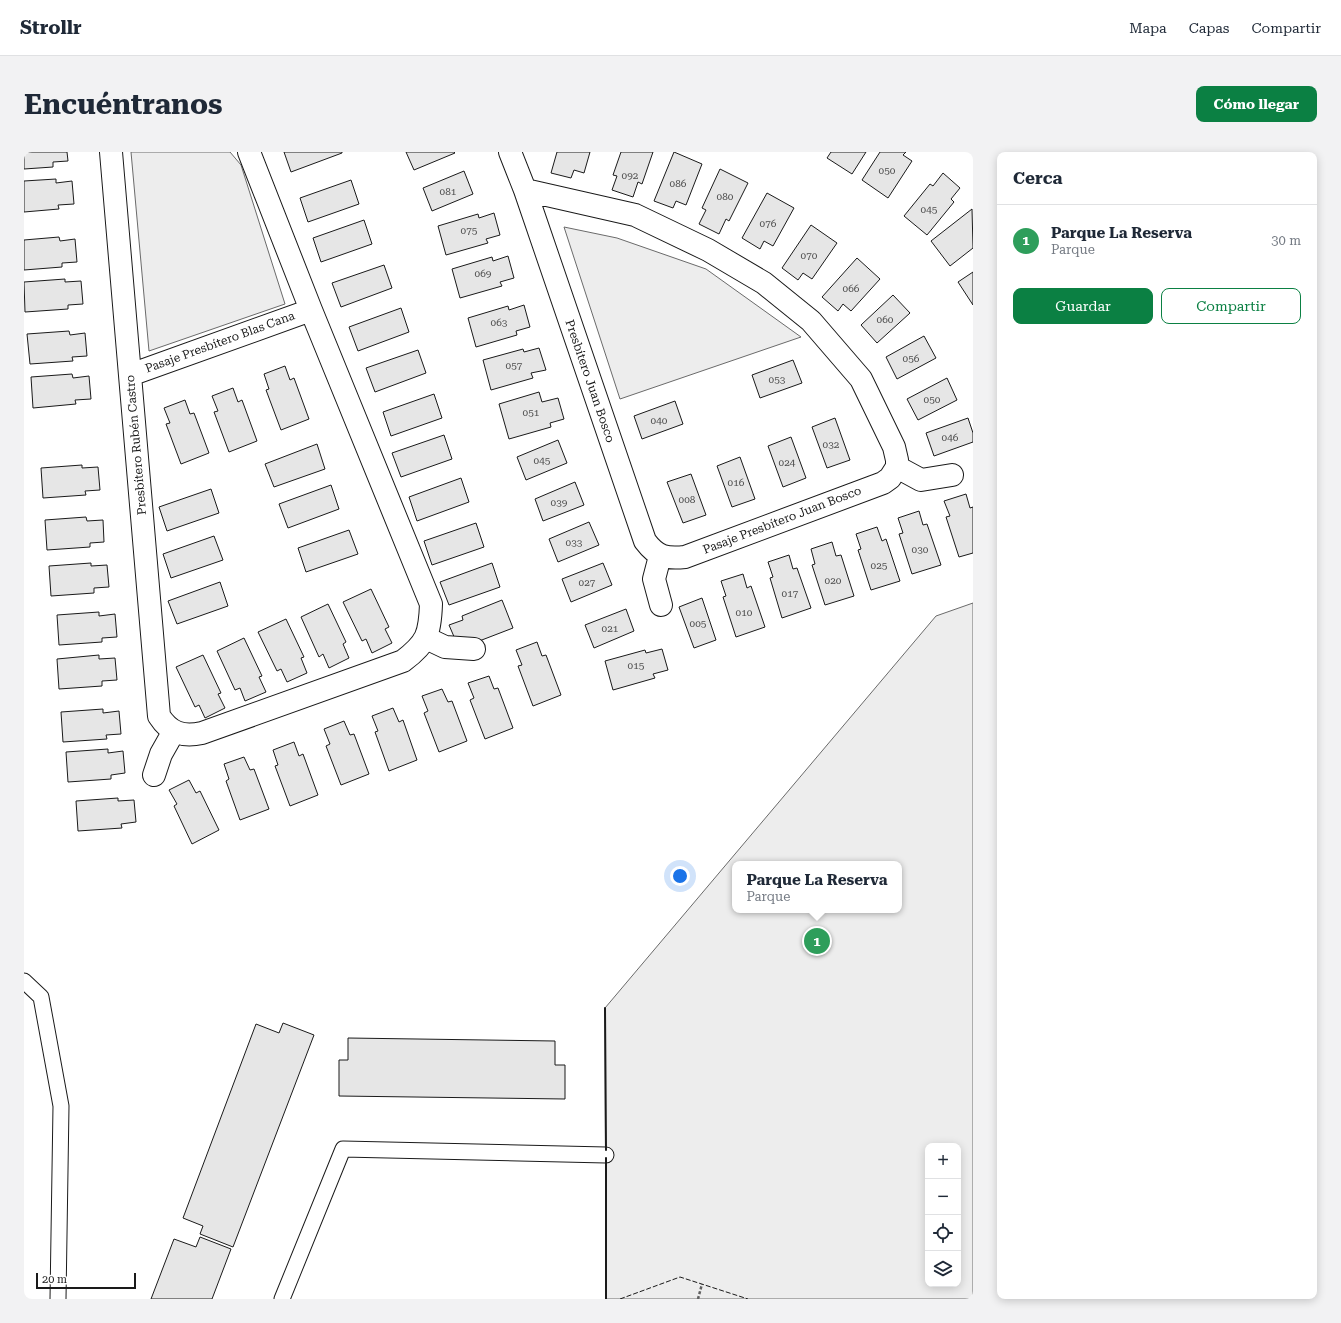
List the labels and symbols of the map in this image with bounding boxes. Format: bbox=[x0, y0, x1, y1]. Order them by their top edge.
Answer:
house number: 050 bbox=[879, 165, 896, 176]
house number: 092 bbox=[622, 170, 639, 181]
house number: 086 bbox=[670, 178, 687, 189]
house number: 081 bbox=[440, 186, 457, 197]
house number: 080 bbox=[717, 191, 734, 202]
house number: 045 bbox=[921, 204, 938, 215]
house number: 076 bbox=[760, 218, 777, 229]
house number: 075 bbox=[461, 225, 478, 236]
house number: 070 bbox=[801, 250, 818, 261]
house number: 069 bbox=[475, 268, 492, 279]
house number: 066 bbox=[843, 283, 860, 294]
street label: Pasaje Presbítero Blas Cana bbox=[143, 308, 297, 376]
house number: 060 bbox=[877, 314, 894, 325]
house number: 063 bbox=[491, 317, 508, 328]
street label: Presbítero Juan Bosco bbox=[562, 318, 618, 444]
house number: 056 bbox=[903, 353, 920, 364]
house number: 057 bbox=[506, 360, 523, 371]
street label: Presbítero Rubén Castro bbox=[123, 374, 149, 516]
house number: 053 bbox=[769, 374, 786, 385]
house number: 050 bbox=[924, 394, 941, 405]
house number: 051 bbox=[523, 407, 540, 418]
house number: 040 bbox=[651, 415, 668, 426]
house number: 046 bbox=[942, 432, 959, 443]
house number: 032 bbox=[823, 439, 840, 450]
house number: 045 bbox=[534, 455, 551, 466]
house number: 024 bbox=[779, 457, 796, 468]
house number: 016 bbox=[728, 477, 745, 488]
street label: Pasaje Presbítero Juan Bosco bbox=[701, 483, 863, 557]
house number: 008 bbox=[679, 494, 696, 505]
house number: 039 bbox=[551, 497, 568, 508]
house number: 033 bbox=[566, 537, 583, 548]
house number: 030 bbox=[912, 544, 929, 555]
house number: 025 bbox=[871, 560, 888, 571]
house number: 020 bbox=[825, 575, 842, 586]
house number: 027 bbox=[579, 577, 596, 588]
house number: 017 bbox=[782, 588, 799, 599]
house number: 010 bbox=[736, 607, 753, 618]
house number: 005 bbox=[690, 618, 707, 629]
house number: 021 bbox=[602, 623, 619, 634]
house number: 015 bbox=[628, 660, 645, 671]
your location bbox=[670, 866, 690, 886]
pin: 1 bbox=[804, 926, 830, 956]
scale bar bbox=[36, 1271, 136, 1290]

